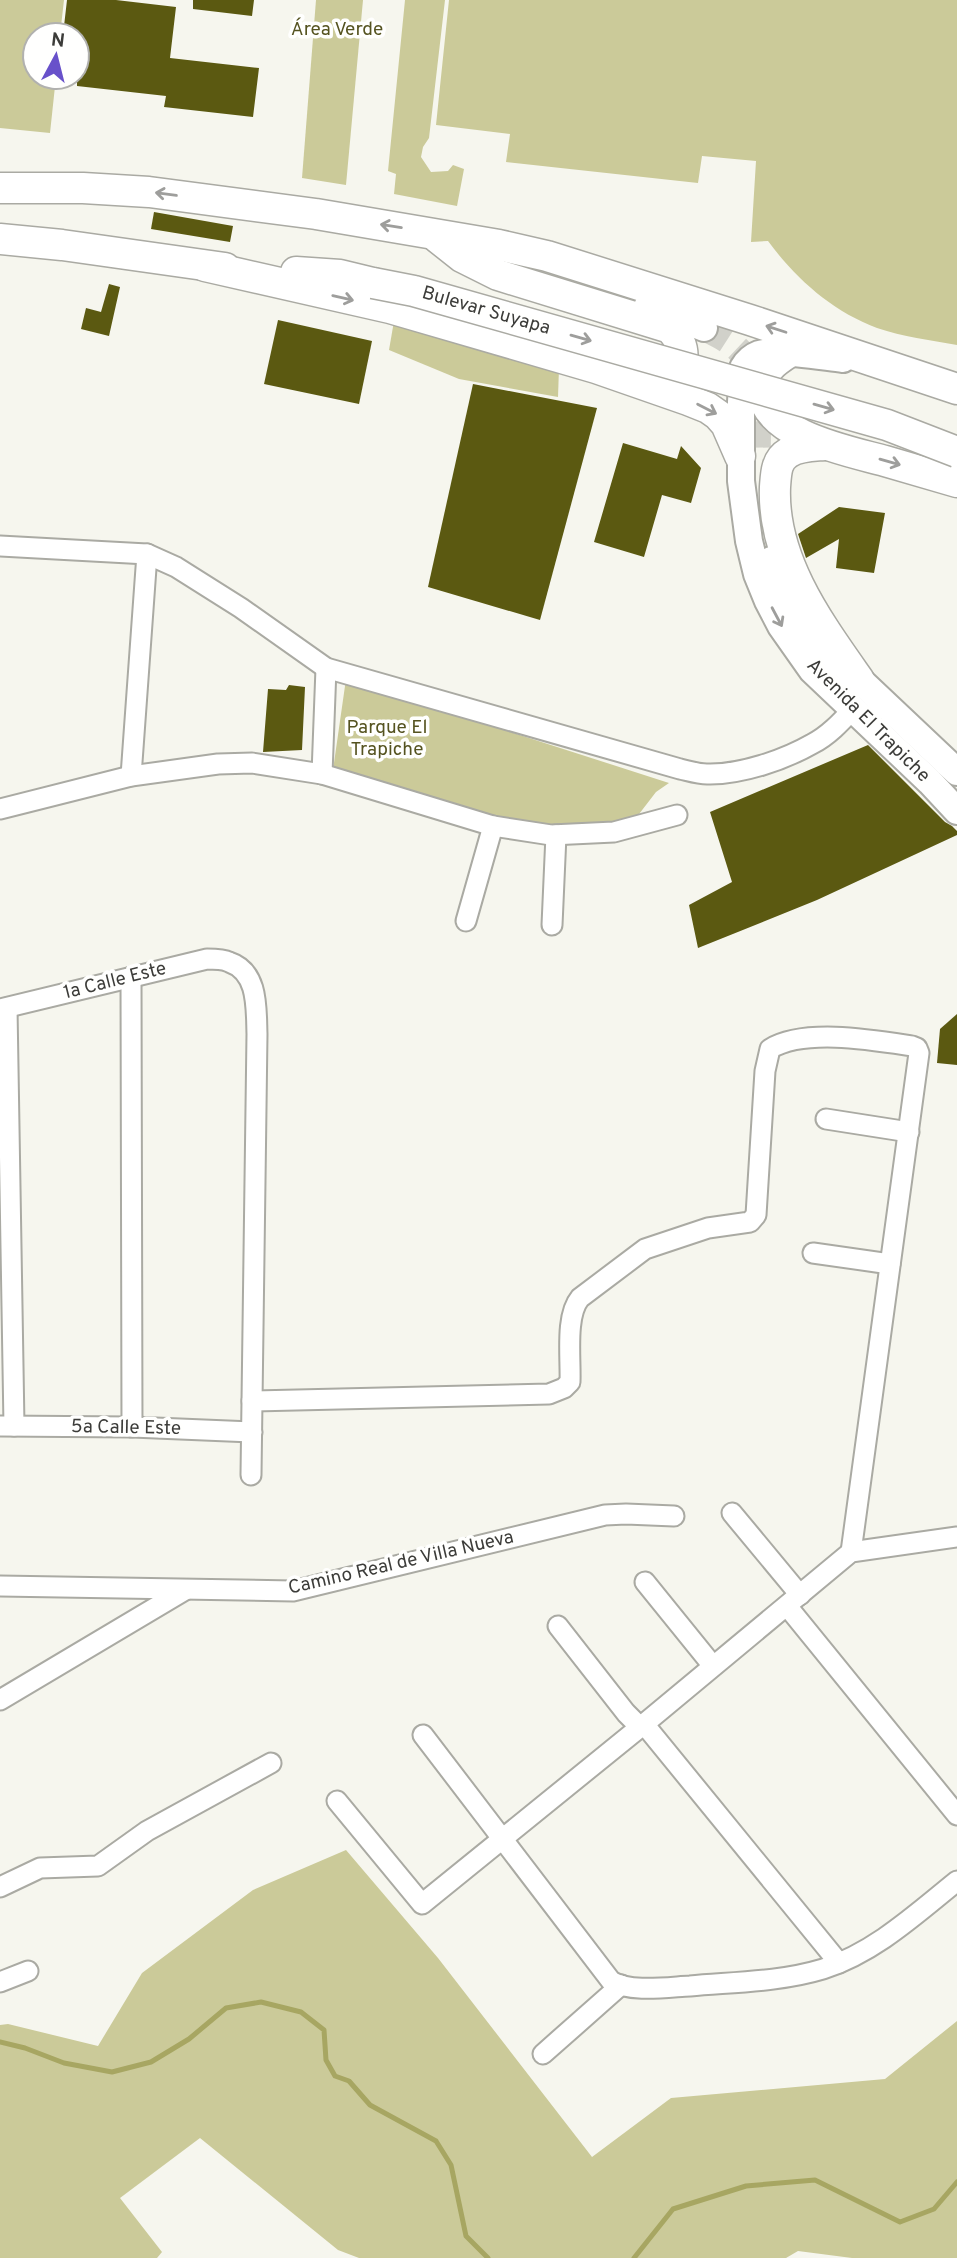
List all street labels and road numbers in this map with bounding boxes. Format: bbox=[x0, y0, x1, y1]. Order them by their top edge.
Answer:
street label: Bulevar Suyapa bbox=[419, 281, 553, 341]
street label: Avenida El Trapiche bbox=[801, 654, 935, 788]
street label: 1a Calle Este bbox=[61, 957, 169, 1005]
street label: 5a Calle Este bbox=[71, 1415, 181, 1441]
street label: Camino Real de Villa Nueva bbox=[286, 1525, 516, 1601]

